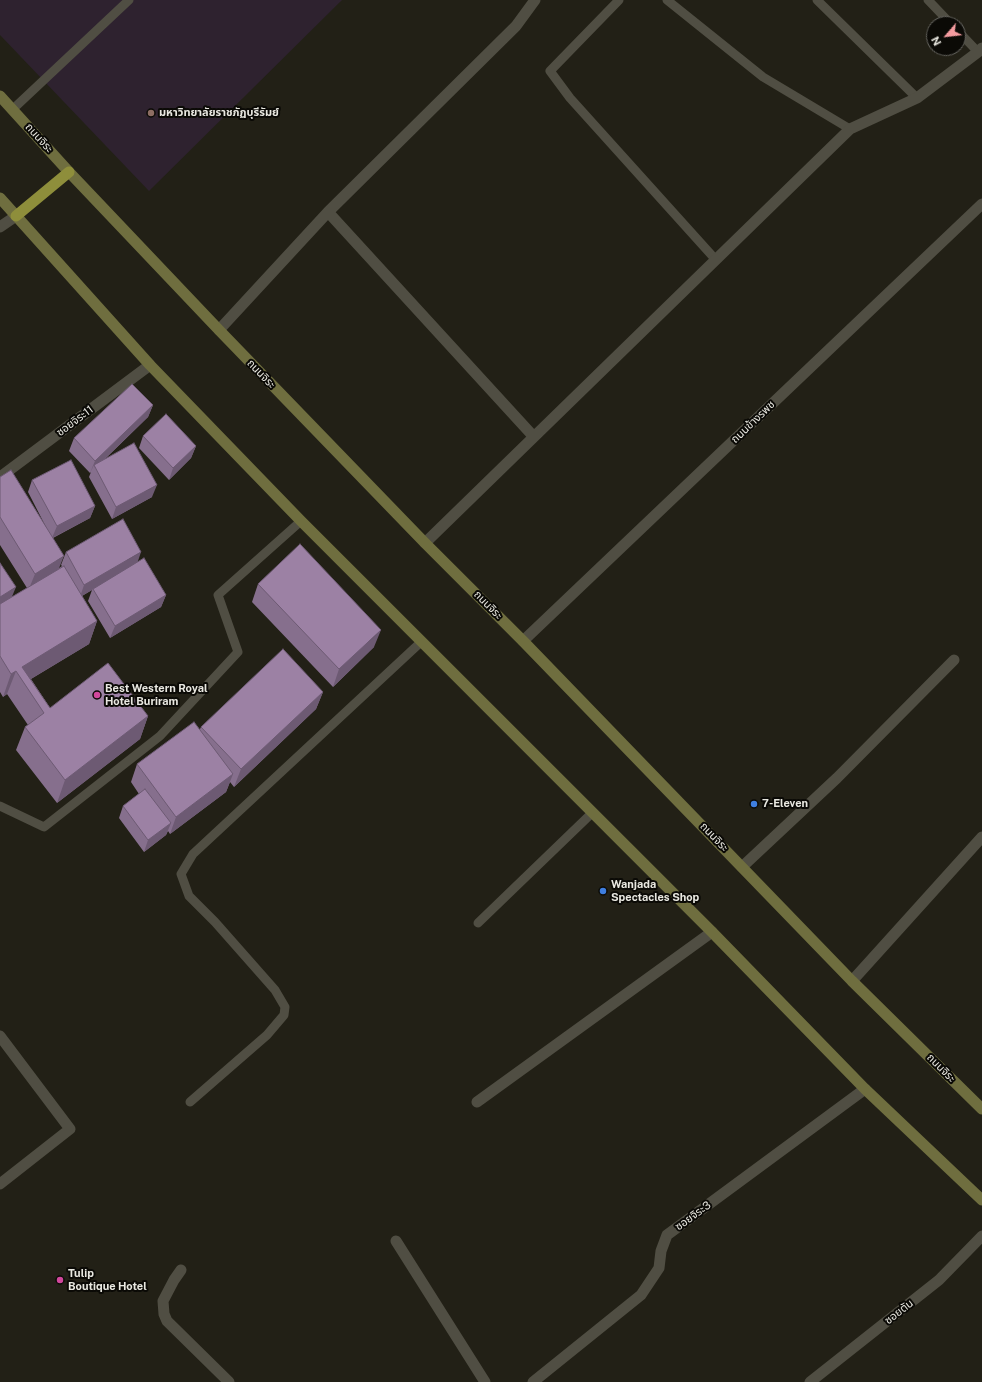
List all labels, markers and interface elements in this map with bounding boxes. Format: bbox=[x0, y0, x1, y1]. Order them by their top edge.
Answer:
north arrow bbox=[926, 16, 966, 56]
text: N bbox=[929, 35, 944, 48]
place label: มหาวิทยาลัยราชภัฏบุรีรัมย์ bbox=[159, 106, 279, 120]
marker: มหาวิทยาลัยราชภัฏบุรีรัมย์ bbox=[146, 108, 156, 118]
street label: ถนนจิระ bbox=[22, 121, 56, 155]
street label: ถนนจิระ bbox=[244, 357, 278, 391]
street label: ถนนข้างรพช bbox=[728, 398, 778, 446]
street label: ซอยจิระ11 bbox=[54, 403, 96, 439]
street label: ถนนจิระ bbox=[471, 588, 505, 622]
place label: Best Western Royal Hotel Buriram bbox=[105, 682, 208, 708]
marker: Best Western Royal Hotel Buriram bbox=[92, 690, 102, 700]
place label: 7-Eleven bbox=[762, 797, 808, 811]
marker: 7-Eleven bbox=[749, 799, 759, 809]
street label: ถนนจิระ bbox=[697, 820, 731, 854]
place label: Wanjada Spectacles Shop bbox=[611, 878, 699, 904]
marker: Wanjada Spectacles Shop bbox=[598, 886, 608, 896]
street label: ถนนจิระ bbox=[924, 1051, 958, 1085]
street label: ซอยจิระ3 bbox=[673, 1199, 713, 1233]
place label: Tulip Boutique Hotel bbox=[68, 1267, 147, 1293]
marker: Tulip Boutique Hotel bbox=[55, 1275, 65, 1285]
street label: ซอยตัน bbox=[882, 1297, 916, 1327]

